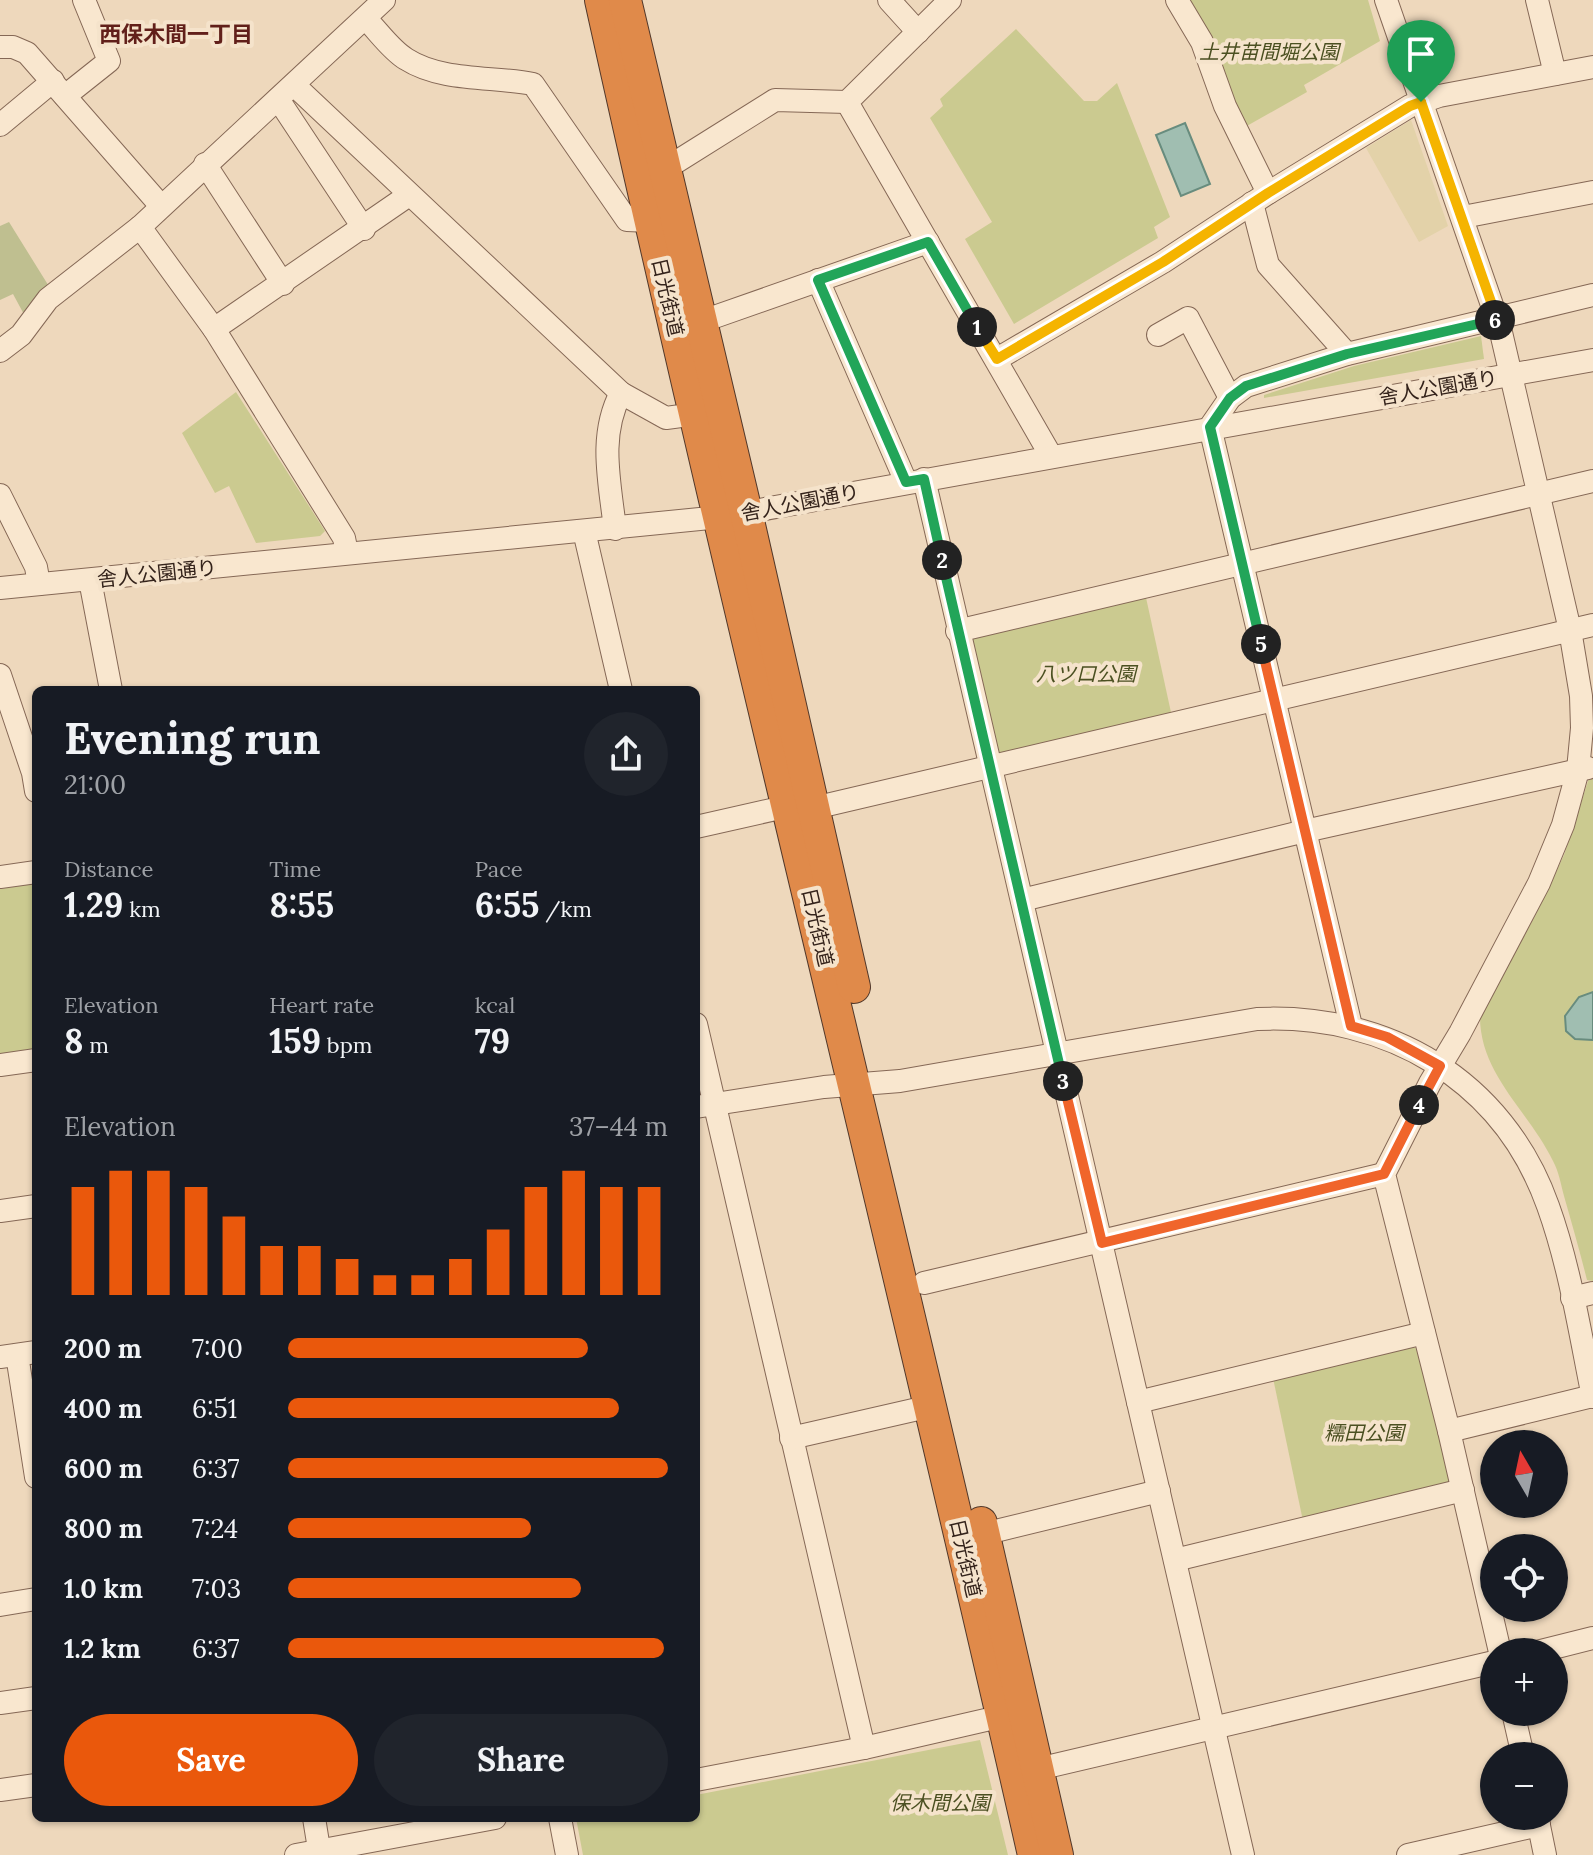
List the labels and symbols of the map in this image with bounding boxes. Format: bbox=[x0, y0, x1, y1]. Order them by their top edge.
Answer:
district label: 西保木間一丁目 bbox=[99, 20, 253, 48]
pin bbox=[1387, 20, 1455, 102]
park label: 土井苗間堀公園 bbox=[1199, 39, 1342, 64]
street label: 日光街道 bbox=[647, 255, 689, 339]
pin: 6 bbox=[1475, 300, 1515, 340]
pin: 1 bbox=[957, 307, 997, 347]
street label: 舎人公園通り bbox=[1377, 364, 1499, 410]
street label: 舎人公園通り bbox=[739, 478, 861, 526]
pin: 2 bbox=[922, 540, 962, 580]
street label: 舎人公園通り bbox=[96, 554, 218, 592]
pin: 5 bbox=[1241, 624, 1281, 664]
park label: 八ツ口公園 bbox=[1036, 661, 1139, 686]
street label: 日光街道 bbox=[797, 885, 839, 969]
pin: 3 bbox=[1043, 1061, 1083, 1101]
pin: 4 bbox=[1399, 1085, 1439, 1125]
park label: 糯田公園 bbox=[1324, 1420, 1407, 1445]
north arrow bbox=[1480, 1430, 1568, 1518]
street label: 日光街道 bbox=[945, 1516, 987, 1600]
park label: 保木間公園 bbox=[890, 1790, 993, 1815]

